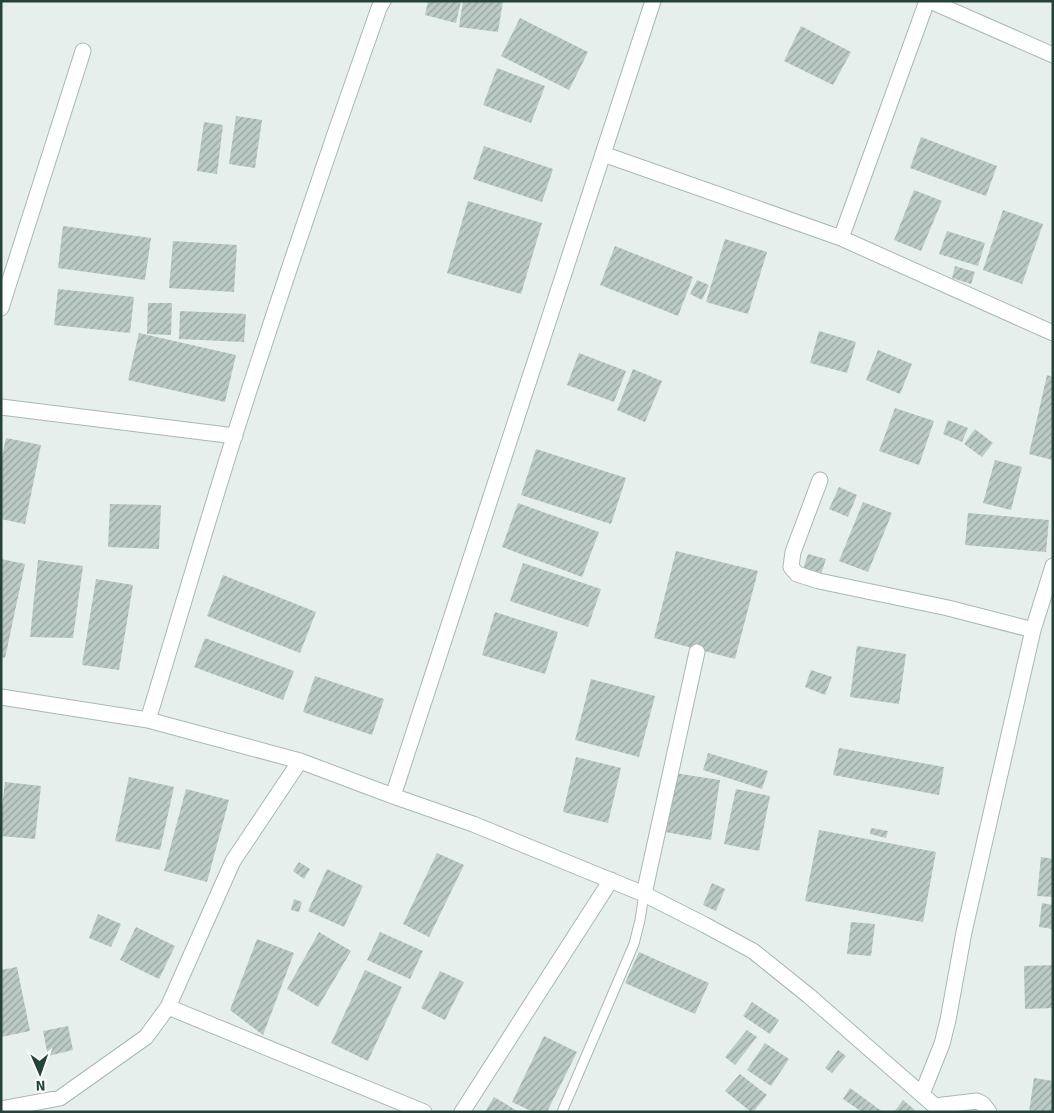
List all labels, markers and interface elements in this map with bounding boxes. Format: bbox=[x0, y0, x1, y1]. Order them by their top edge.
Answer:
north arrow bbox=[15, 1048, 65, 1098]
text: N bbox=[35, 1077, 46, 1094]

